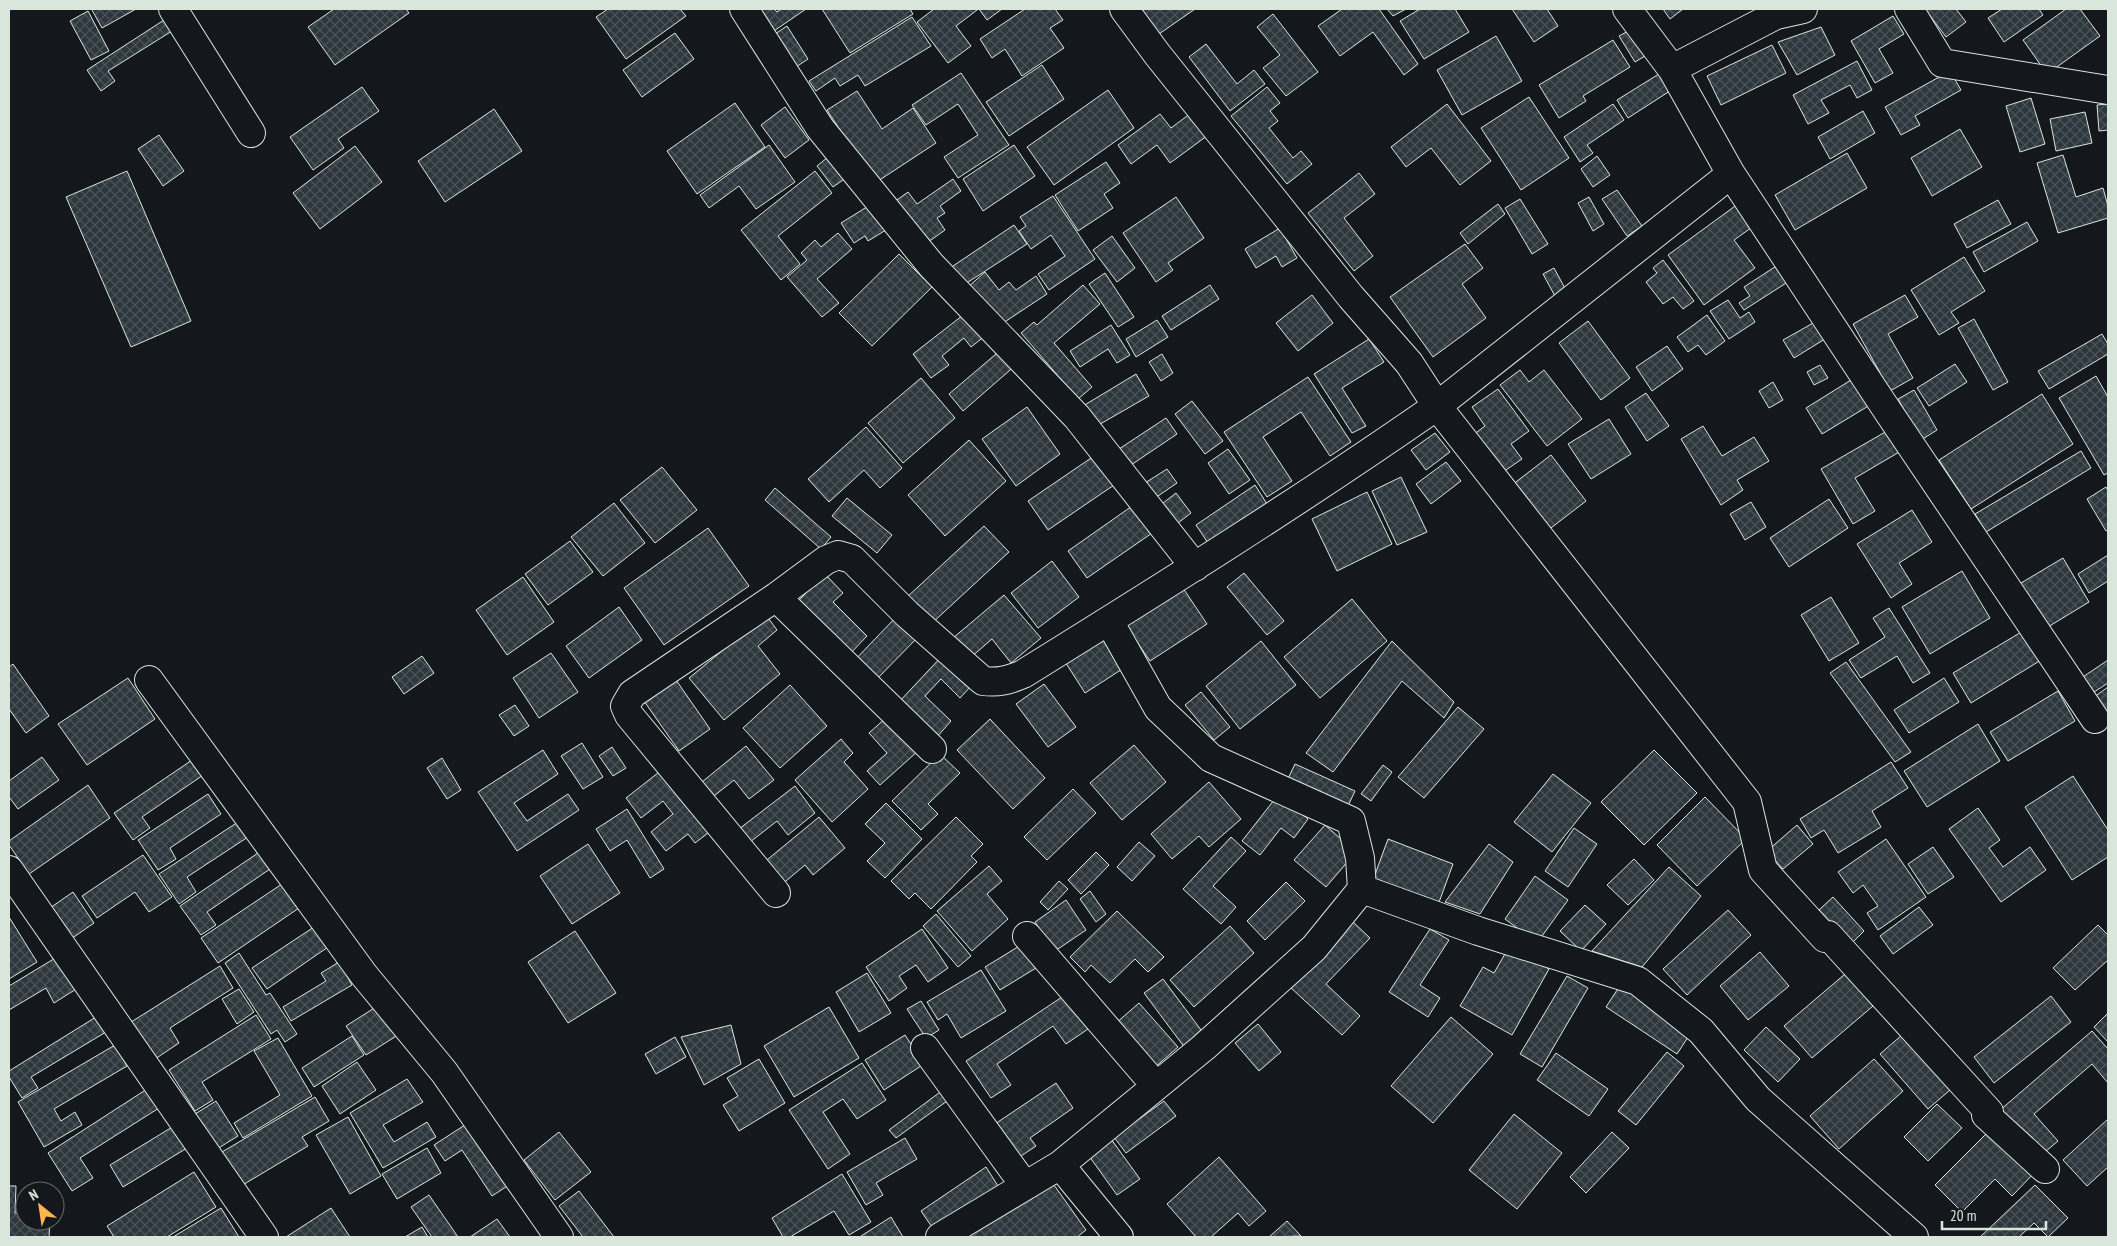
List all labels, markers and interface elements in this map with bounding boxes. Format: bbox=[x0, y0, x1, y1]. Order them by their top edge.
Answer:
north arrow bbox=[15, 1181, 65, 1231]
text: N bbox=[26, 1185, 41, 1204]
scale bar bbox=[1942, 1198, 2046, 1230]
text: 20 m bbox=[1950, 1206, 1976, 1225]

